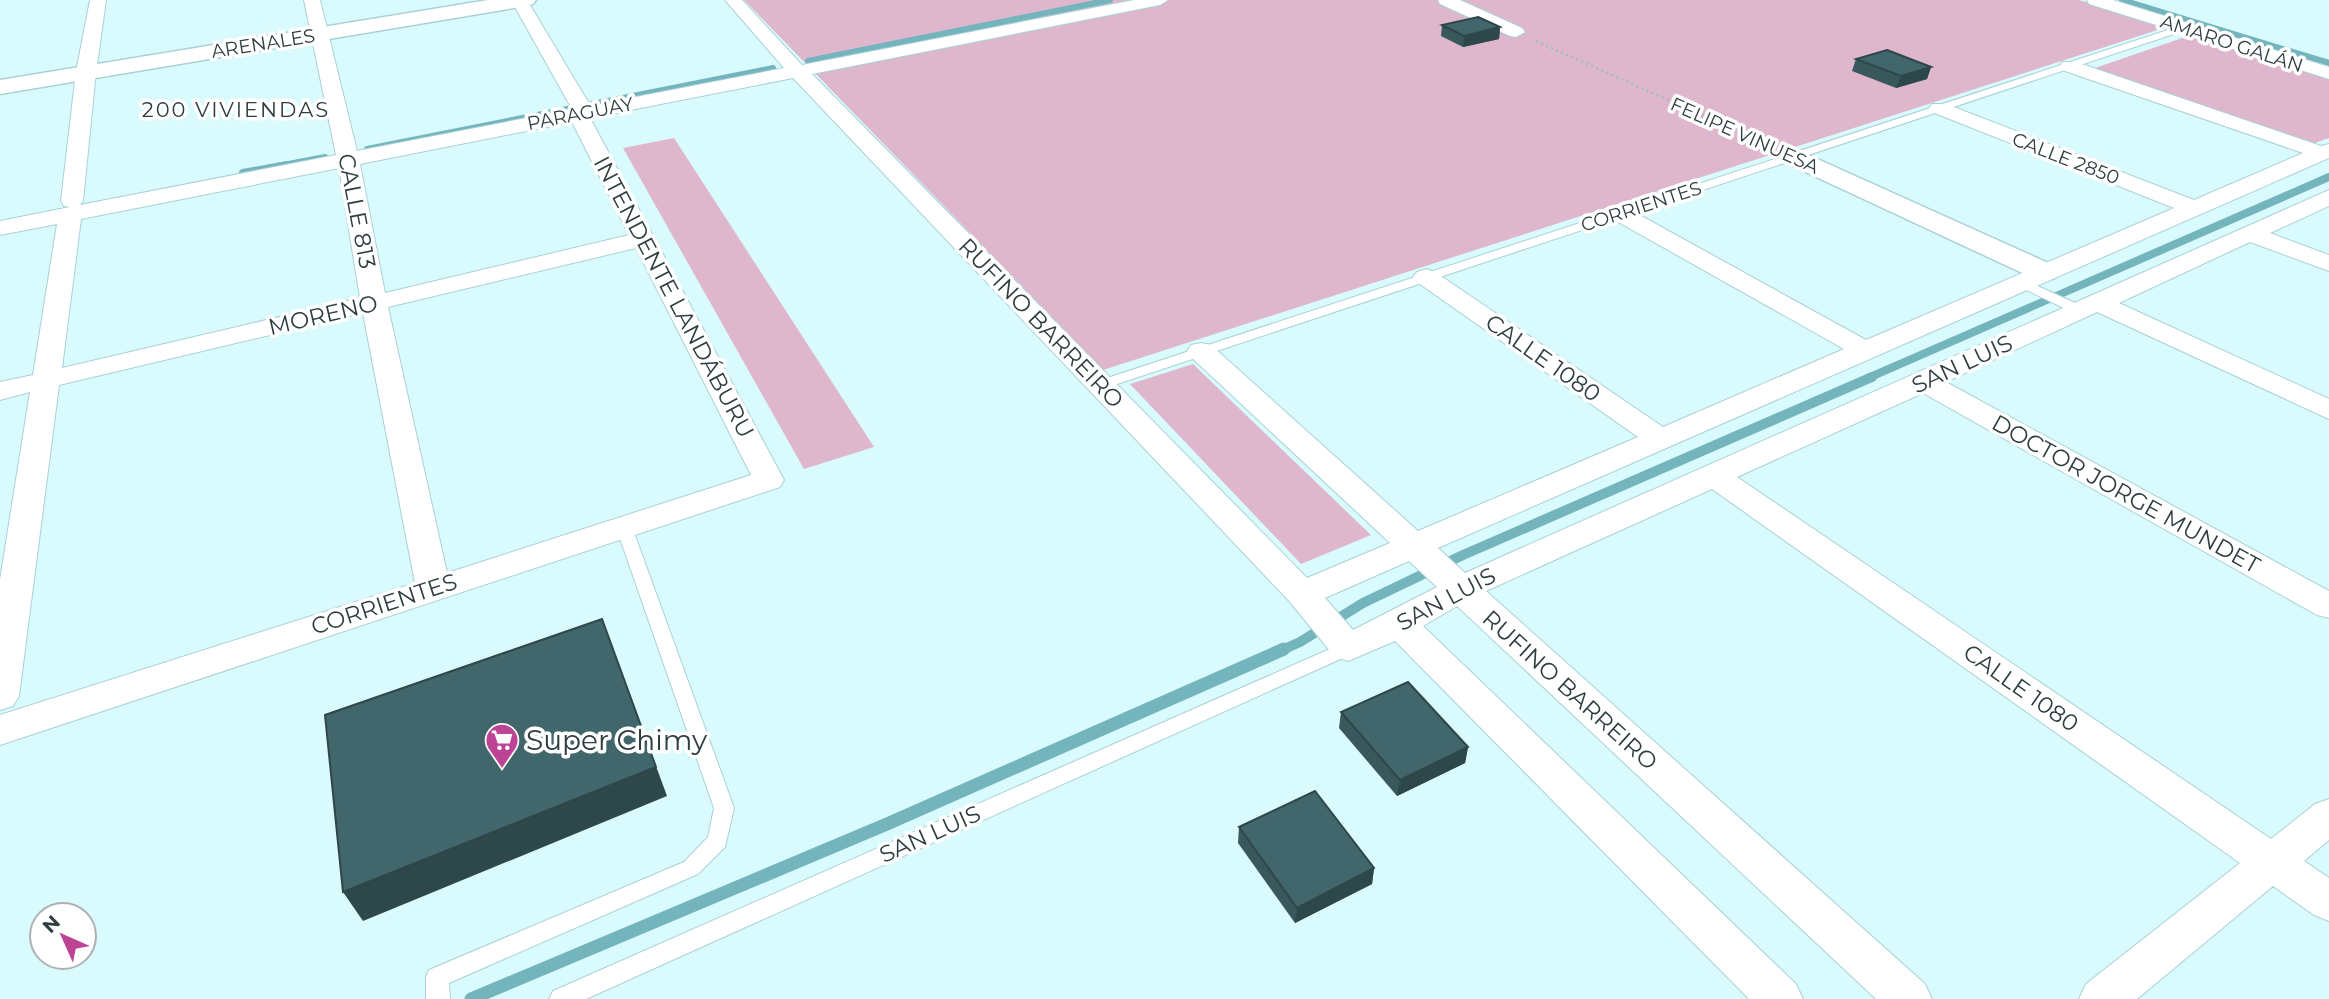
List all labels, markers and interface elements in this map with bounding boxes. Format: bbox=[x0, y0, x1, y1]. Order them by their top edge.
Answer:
street label: AMARO GALÁN bbox=[2158, 10, 2306, 77]
street label: ARENALES bbox=[210, 24, 317, 63]
street label: PARAGUAY bbox=[525, 92, 636, 135]
street label: FELIPE VINUESA bbox=[1667, 92, 1823, 179]
district label: 200 VIVIENDAS bbox=[142, 97, 330, 122]
street label: CALLE 2850 bbox=[2009, 127, 2123, 189]
street label: CALLE 813 bbox=[332, 151, 382, 271]
street label: INTENDENTE LANDÁBURU bbox=[588, 151, 760, 443]
street label: CORRIENTES bbox=[1578, 176, 1704, 237]
street label: RUFINO BARREIRO bbox=[953, 232, 1129, 414]
street label: MORENO bbox=[266, 289, 380, 341]
street label: CALLE 1080 bbox=[1480, 308, 1606, 408]
street label: SAN LUIS bbox=[1907, 329, 2017, 399]
street label: DOCTOR JORGE MUNDET bbox=[1987, 408, 2266, 580]
street label: SAN LUIS bbox=[1392, 561, 1500, 637]
street label: CORRIENTES bbox=[307, 567, 461, 641]
street label: RUFINO BARREIRO bbox=[1477, 604, 1663, 776]
street label: CALLE 1080 bbox=[1958, 638, 2084, 738]
supermarket icon: Super Chimy bbox=[483, 721, 521, 770]
place label: Super Chimy bbox=[526, 723, 708, 757]
street label: SAN LUIS bbox=[875, 799, 985, 869]
north arrow bbox=[28, 901, 98, 971]
text: N bbox=[38, 911, 65, 938]

